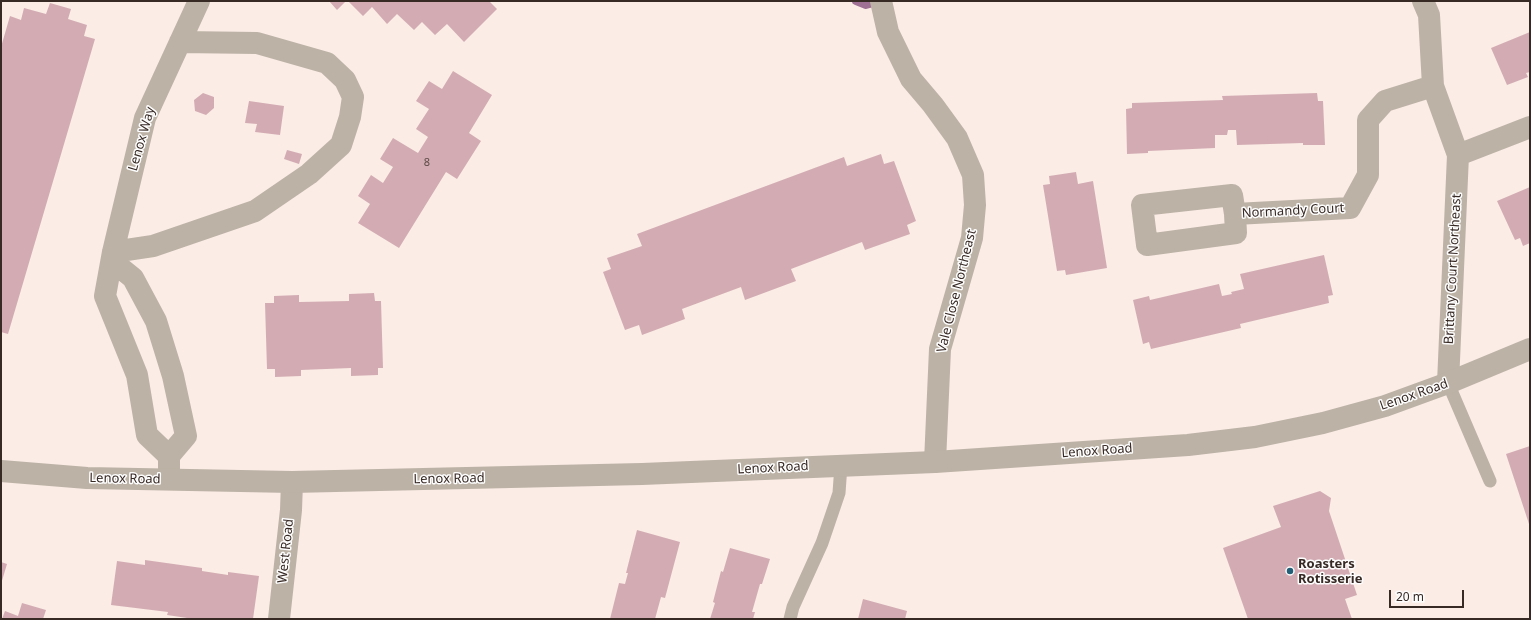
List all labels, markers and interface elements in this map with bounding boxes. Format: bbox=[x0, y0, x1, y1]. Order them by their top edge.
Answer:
street label: Lenox Way bbox=[125, 105, 159, 173]
house number: 8 bbox=[424, 156, 430, 170]
street label: Brittany Court Northeast bbox=[1441, 193, 1465, 345]
street label: Normandy Court bbox=[1241, 201, 1345, 221]
street label: Vale Close Northeast bbox=[934, 228, 980, 354]
street label: Lenox Road bbox=[1378, 376, 1450, 414]
street label: Lenox Road bbox=[1061, 441, 1133, 461]
street label: Lenox Road bbox=[737, 458, 809, 478]
street label: Lenox Road bbox=[89, 471, 161, 487]
street label: Lenox Road bbox=[413, 471, 485, 487]
street label: West Road bbox=[275, 518, 297, 584]
place label: Roasters Rotisserie bbox=[1298, 556, 1362, 587]
marker: Roasters Rotisserie bbox=[1285, 566, 1295, 576]
scale bar bbox=[1391, 582, 1466, 608]
text: 20 m bbox=[1396, 588, 1424, 605]

